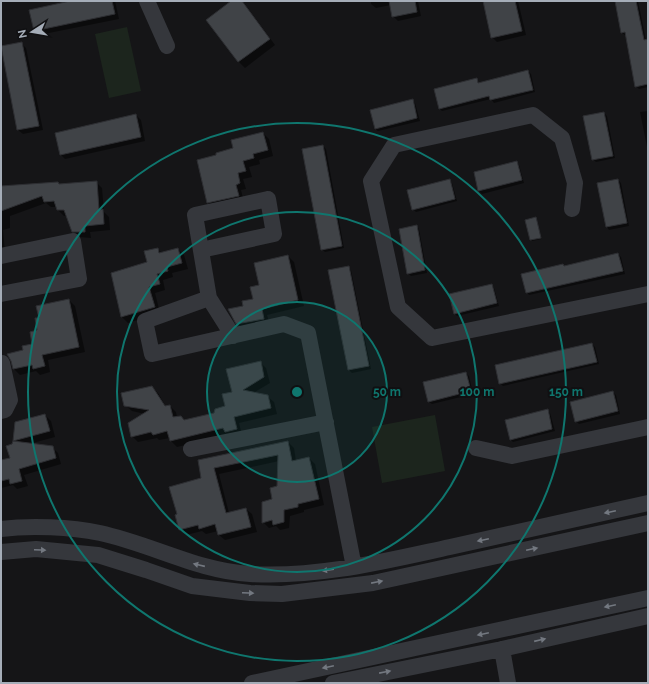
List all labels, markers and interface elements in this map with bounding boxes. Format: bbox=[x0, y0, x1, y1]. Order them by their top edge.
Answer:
north arrow bbox=[12, 12, 52, 52]
text: N bbox=[15, 29, 30, 39]
centre of rings bbox=[290, 385, 304, 399]
text: 50 m bbox=[373, 385, 401, 399]
text: 100 m bbox=[460, 385, 494, 399]
text: 150 m bbox=[549, 385, 583, 399]
one-way arrow bbox=[604, 509, 616, 515]
one-way arrow bbox=[477, 537, 489, 543]
one-way arrow bbox=[525, 545, 538, 551]
one-way arrow bbox=[34, 546, 46, 553]
one-way arrow bbox=[193, 561, 205, 567]
one-way arrow bbox=[322, 567, 334, 573]
one-way arrow bbox=[371, 579, 383, 585]
one-way arrow bbox=[242, 590, 255, 596]
one-way arrow bbox=[604, 604, 616, 610]
one-way arrow bbox=[477, 631, 489, 637]
one-way arrow bbox=[534, 637, 546, 643]
one-way arrow bbox=[322, 664, 334, 670]
one-way arrow bbox=[379, 669, 392, 675]

